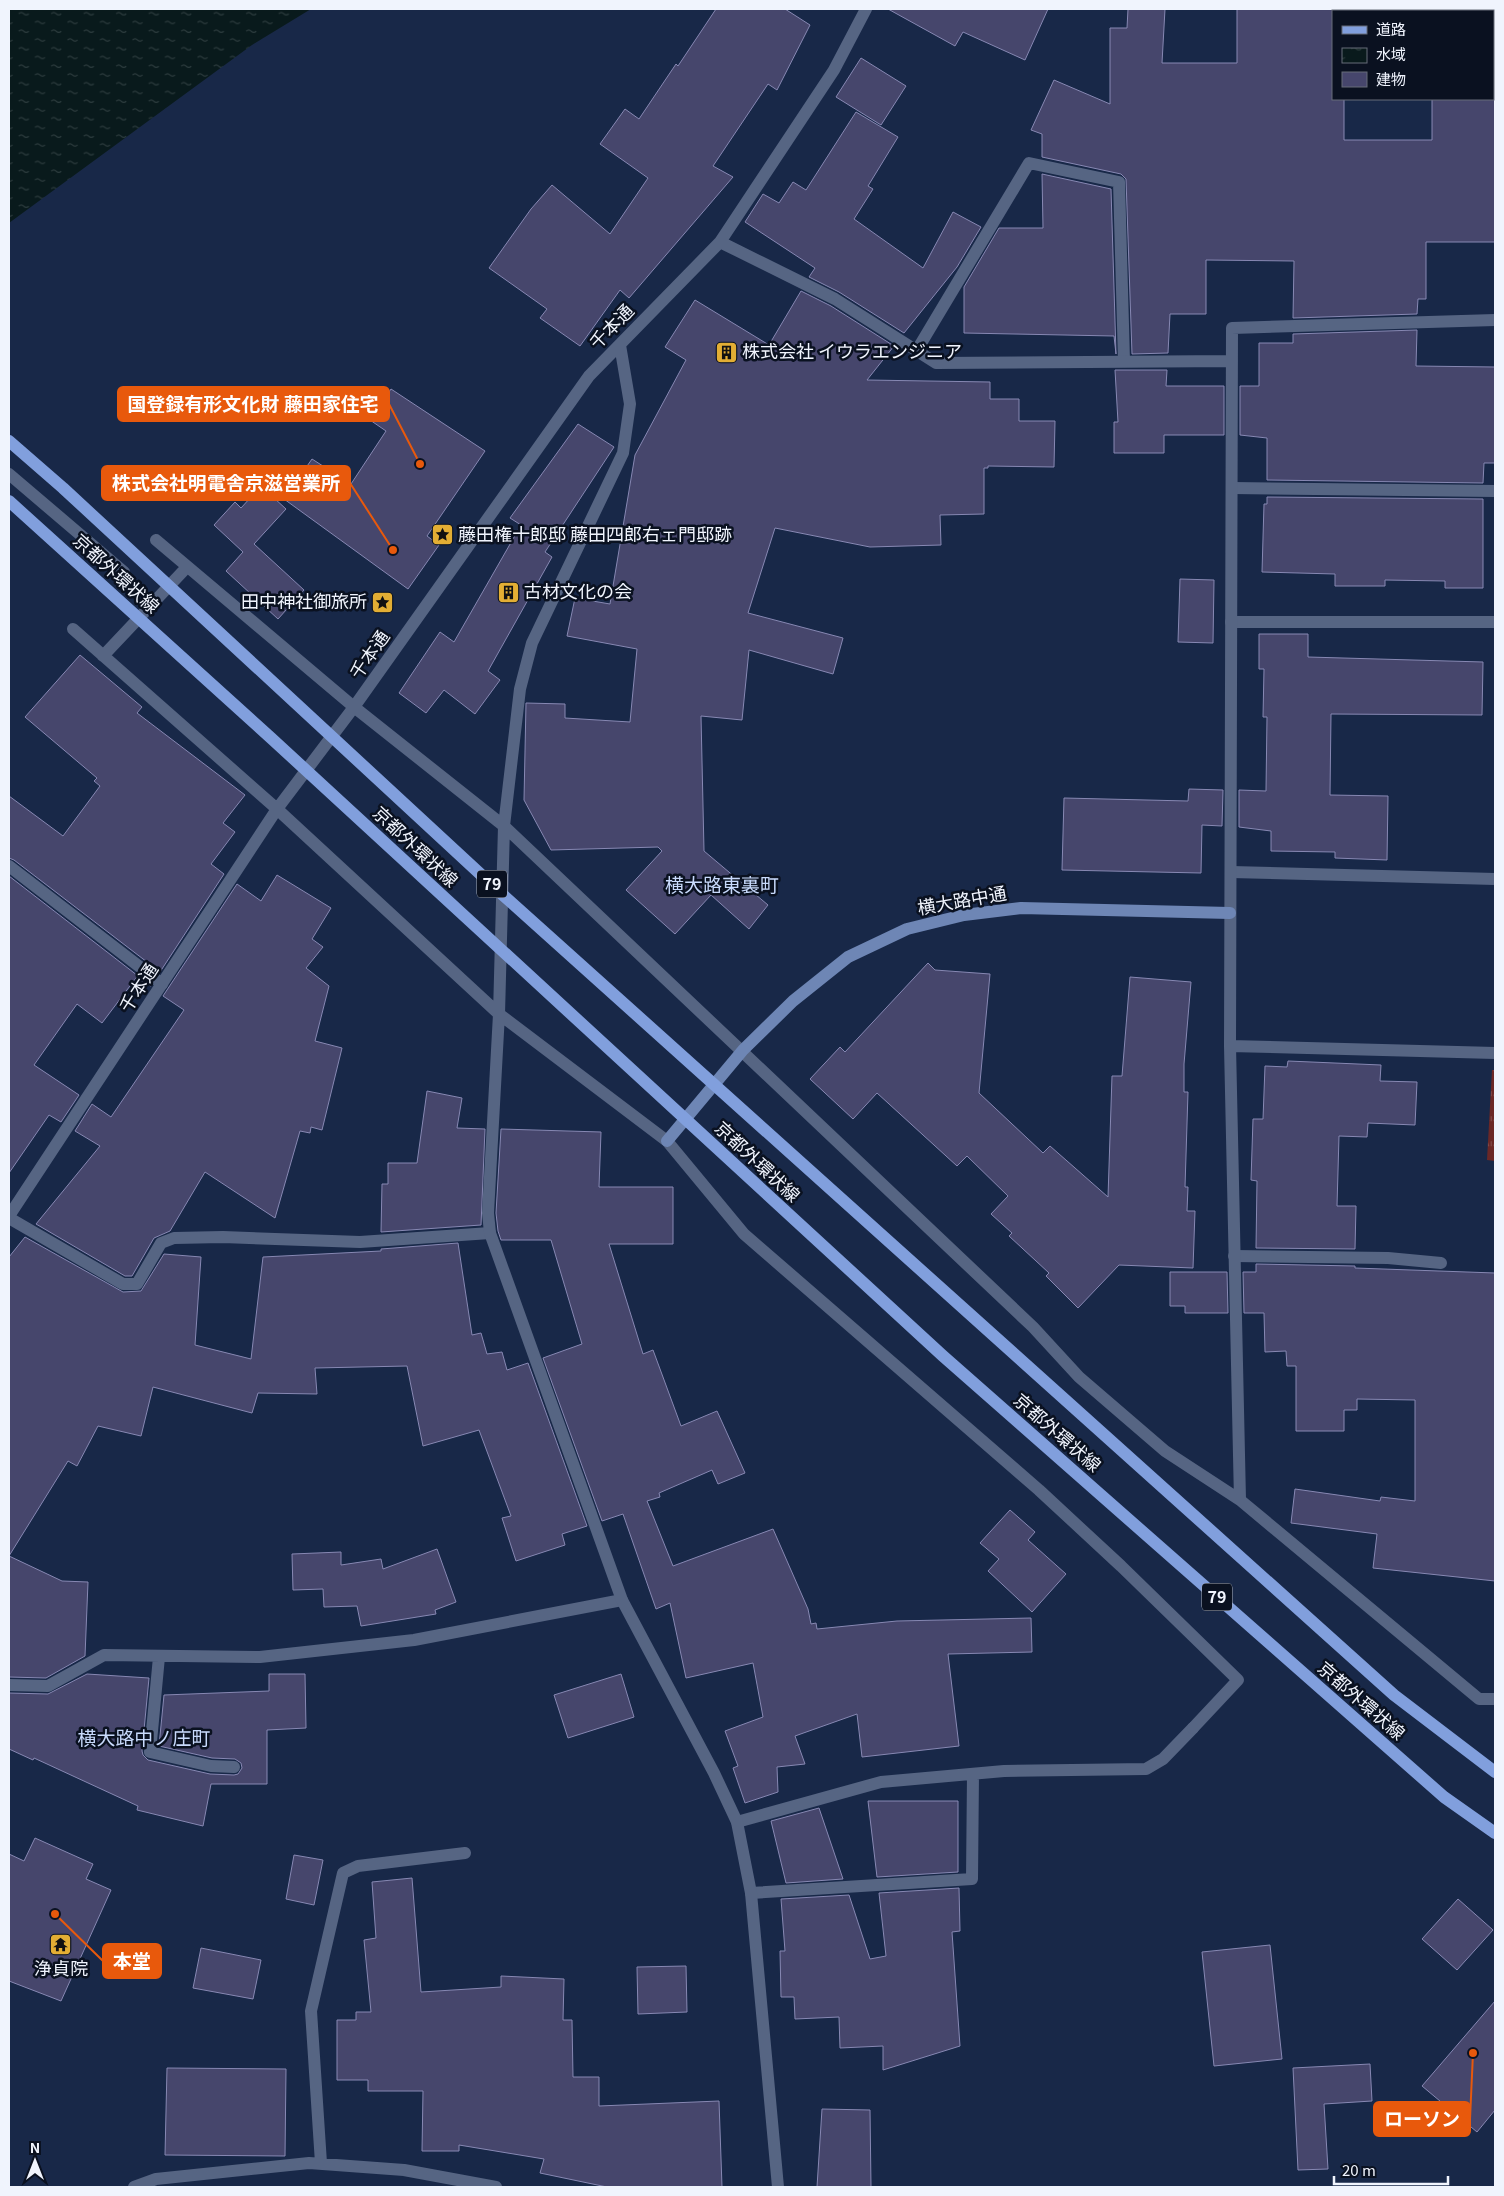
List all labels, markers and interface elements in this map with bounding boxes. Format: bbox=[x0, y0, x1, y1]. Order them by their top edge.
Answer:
legend bbox=[1332, 10, 1494, 100]
text: 道路 bbox=[1376, 18, 1406, 39]
text: 水域 bbox=[1376, 43, 1406, 64]
text: 建物 bbox=[1376, 68, 1406, 89]
street label: 千本通 bbox=[582, 297, 639, 354]
place label: 株式会社 イウラエンジニア bbox=[742, 337, 962, 363]
building icon: 株式会社 イウラエンジニア bbox=[714, 340, 738, 364]
callout: 国登録有形文化財 藤田家住宅 bbox=[118, 387, 389, 421]
text: 国登録有形文化財 藤田家住宅 bbox=[127, 389, 379, 416]
callout: 株式会社明電舎京滋営業所 bbox=[102, 466, 350, 500]
text: 株式会社明電舎京滋営業所 bbox=[112, 468, 340, 495]
place label: 藤田権十郎邸 藤田四郎右ェ門邸跡 bbox=[458, 520, 732, 546]
place icon: 藤田権十郎邸 藤田四郎右ェ門邸跡 bbox=[430, 523, 454, 547]
street label: 京都外環状線 bbox=[69, 527, 166, 618]
place label: 古材文化の会 bbox=[524, 577, 632, 603]
building icon: 古材文化の会 bbox=[496, 580, 520, 604]
place label: 田中神社御旅所 bbox=[241, 587, 367, 613]
place icon: 田中神社御旅所 bbox=[371, 590, 395, 614]
street label: 千本通 bbox=[342, 624, 394, 683]
street label: 京都外環状線 bbox=[368, 799, 465, 892]
district label: 横大路東裏町 bbox=[665, 870, 779, 897]
road number: 79 bbox=[477, 871, 507, 898]
street label: 横大路中通 bbox=[915, 878, 1008, 920]
street label: 千本通 bbox=[112, 957, 163, 1017]
street label: 京都外環状線 bbox=[710, 1114, 807, 1207]
street label: 京都外環状線 bbox=[1009, 1386, 1108, 1477]
road number: 79 bbox=[1202, 1584, 1232, 1610]
street label: 京都外環状線 bbox=[1313, 1654, 1412, 1745]
district label: 横大路中ノ庄町 bbox=[77, 1723, 211, 1750]
temple icon: 浄貞院 bbox=[49, 1932, 73, 1956]
callout: 本堂 bbox=[103, 1944, 161, 1978]
text: 本堂 bbox=[113, 1946, 151, 1973]
place label: 浄貞院 bbox=[34, 1954, 88, 1980]
callout: ローソン bbox=[1374, 2102, 1470, 2136]
text: ローソン bbox=[1384, 2104, 1460, 2131]
north arrow bbox=[10, 2136, 60, 2186]
text: N bbox=[30, 2137, 40, 2157]
scale bar bbox=[1334, 2154, 1448, 2186]
text: 20 m bbox=[1342, 2159, 1376, 2180]

